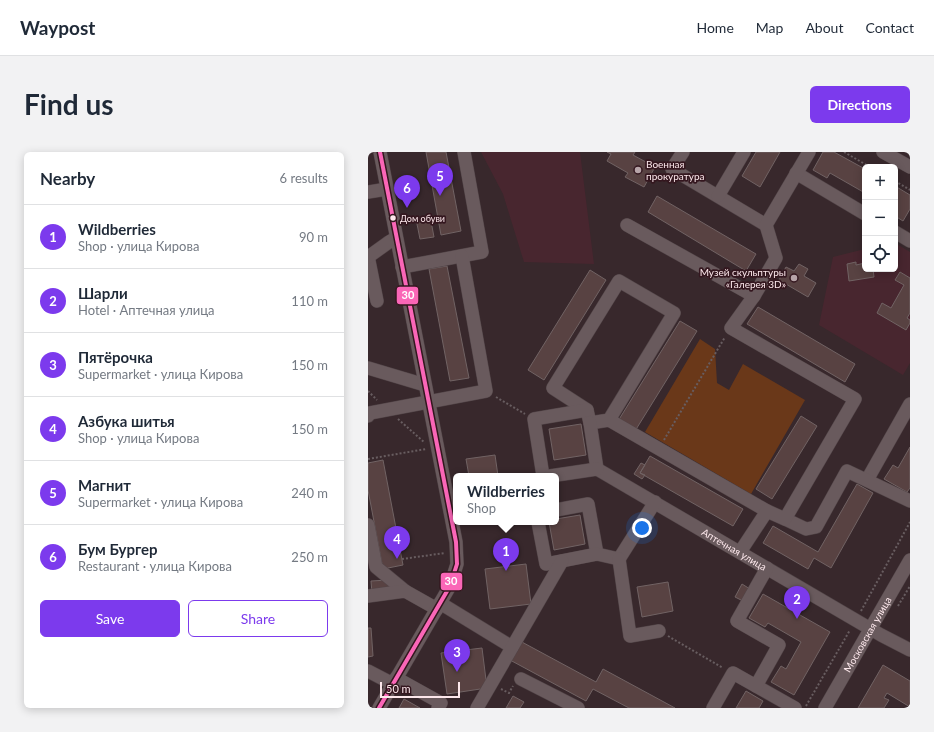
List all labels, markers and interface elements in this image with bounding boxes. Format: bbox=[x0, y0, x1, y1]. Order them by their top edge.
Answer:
text: Waypost bbox=[20, 16, 95, 39]
text: Home bbox=[696, 19, 734, 36]
text: Map bbox=[756, 19, 783, 36]
text: About bbox=[805, 19, 843, 36]
text: Contact bbox=[865, 19, 914, 36]
button: Directions bbox=[810, 86, 910, 123]
text: Find us bbox=[24, 87, 114, 121]
place label: Военная прокуратура bbox=[646, 158, 704, 182]
pin: 5 bbox=[427, 163, 453, 196]
map controls bbox=[862, 164, 898, 272]
button: + bbox=[862, 164, 898, 200]
marker: Военная прокуратура bbox=[633, 165, 643, 175]
text: Nearby bbox=[40, 168, 95, 189]
text: 6 results bbox=[280, 170, 328, 186]
pin: 6 bbox=[394, 175, 420, 208]
button: − bbox=[862, 200, 898, 236]
marker: Дом обуви bbox=[388, 213, 398, 223]
place label: Дом обуви bbox=[400, 213, 445, 224]
text: Wildberries bbox=[78, 220, 156, 238]
text: 1 bbox=[49, 229, 57, 245]
text: 90 m bbox=[299, 229, 328, 245]
button: locate bbox=[862, 236, 898, 272]
text: Shop · улица Кирова bbox=[78, 238, 199, 254]
place label: Музей скульптуры «Галерея 3D» bbox=[700, 266, 786, 290]
marker: Музей скульптуры «Галерея 3D» bbox=[789, 273, 799, 283]
text: Шарли bbox=[78, 284, 128, 302]
line badge: 30 bbox=[396, 286, 419, 305]
text: 30 bbox=[402, 288, 415, 301]
text: 2 bbox=[49, 293, 57, 309]
text: 110 m bbox=[291, 293, 328, 309]
text: Hotel · Аптечная улица bbox=[78, 302, 215, 318]
text: Пятёрочка bbox=[78, 348, 153, 366]
text: 3 bbox=[49, 357, 57, 373]
text: 150 m bbox=[291, 357, 328, 373]
text: Supermarket · улица Кирова bbox=[78, 366, 243, 382]
text: Азбука шитья bbox=[78, 412, 175, 430]
text: 4 bbox=[49, 421, 57, 437]
text: 150 m bbox=[291, 421, 328, 437]
text: Shop · улица Кирова bbox=[78, 430, 199, 446]
popup bbox=[453, 473, 559, 525]
text: Магнит bbox=[78, 476, 131, 494]
text: Wildberries bbox=[467, 482, 545, 500]
text: 5 bbox=[49, 485, 57, 501]
text: 240 m bbox=[291, 485, 328, 501]
text: Supermarket · улица Кирова bbox=[78, 494, 243, 510]
text: Shop bbox=[467, 500, 496, 516]
your location bbox=[632, 518, 652, 538]
pin: 4 bbox=[384, 526, 410, 559]
street label: Аптечная улица bbox=[700, 526, 769, 573]
pin: 1 bbox=[493, 538, 519, 571]
text: Бум Бургер bbox=[78, 540, 158, 558]
text: 6 bbox=[49, 549, 57, 565]
text: 250 m bbox=[291, 549, 328, 565]
text: Restaurant · улица Кирова bbox=[78, 558, 232, 574]
line badge: 30 bbox=[440, 572, 463, 591]
text: 30 bbox=[445, 574, 458, 587]
pin: 2 bbox=[784, 586, 810, 619]
street label: Московская улица bbox=[841, 594, 894, 674]
button: Save bbox=[40, 600, 180, 637]
button: Share bbox=[188, 600, 328, 637]
pin: 3 bbox=[444, 639, 470, 672]
scale bar bbox=[380, 680, 460, 699]
text: 50 m bbox=[386, 682, 411, 695]

